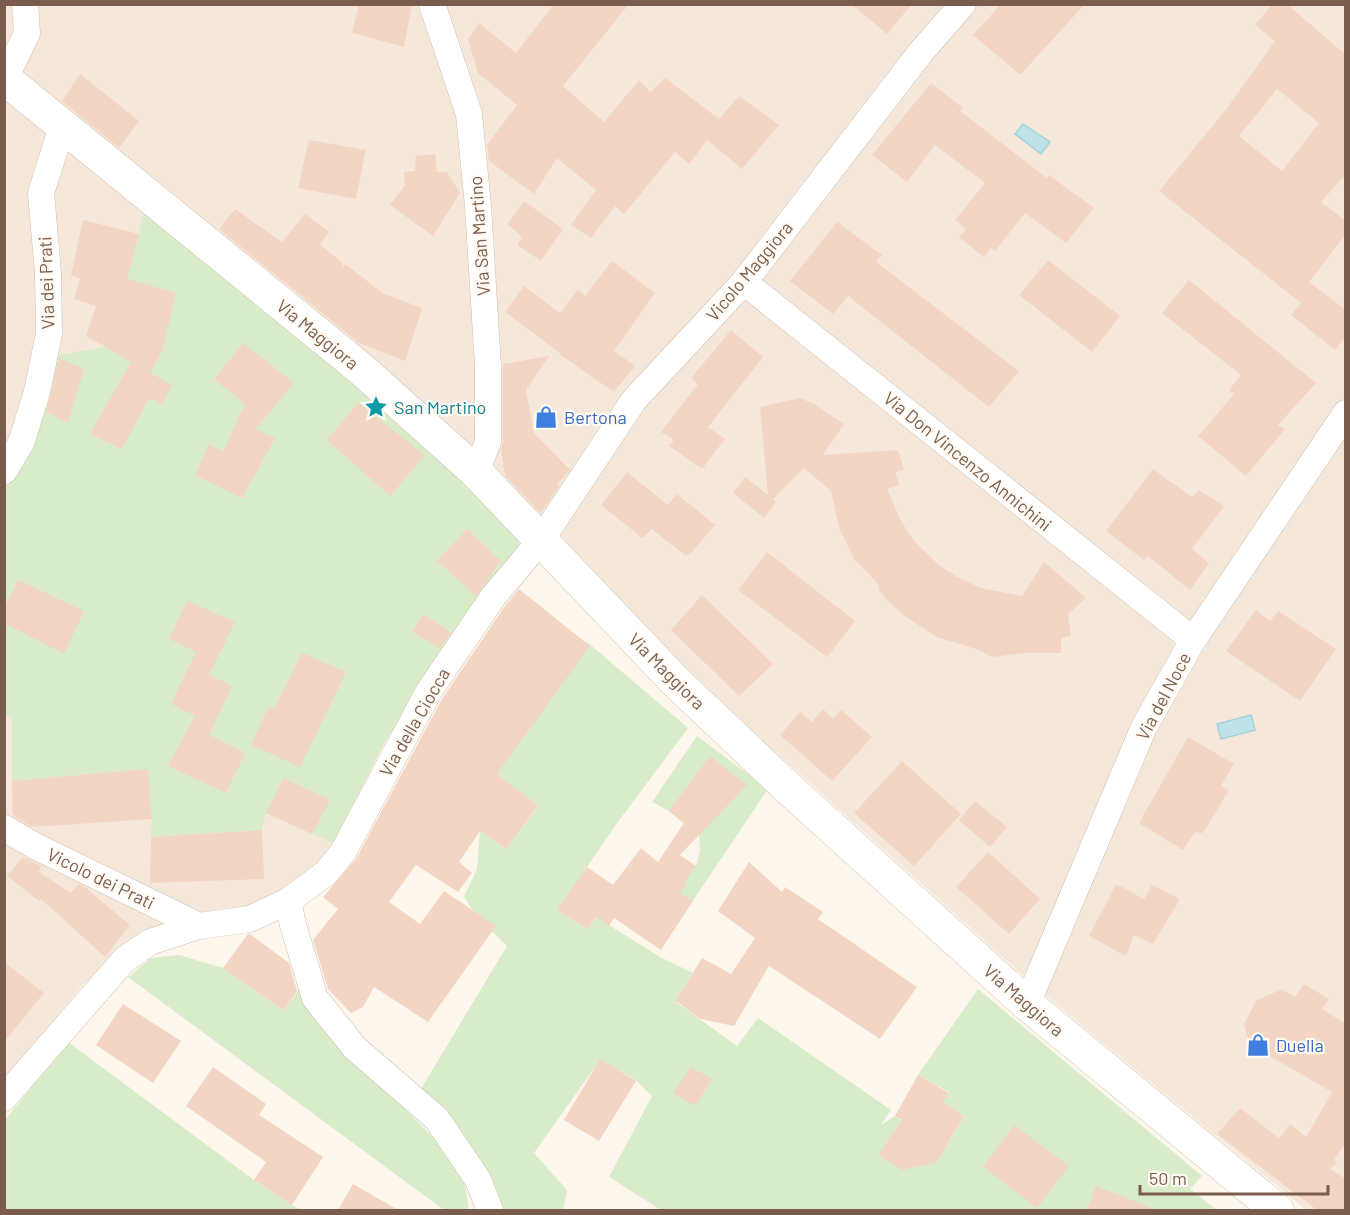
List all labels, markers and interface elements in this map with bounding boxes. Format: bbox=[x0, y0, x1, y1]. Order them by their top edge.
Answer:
street label: Via San Martino bbox=[464, 175, 494, 297]
street label: Vicolo Maggiora bbox=[701, 217, 797, 325]
street label: Via dei Prati bbox=[33, 236, 59, 330]
street label: Via Maggiora bbox=[272, 294, 364, 374]
street label: Via Don Vincenzo Annichini bbox=[880, 386, 1056, 536]
place icon: San Martino bbox=[363, 394, 389, 420]
place label: San Martino bbox=[394, 396, 486, 418]
shop icon: Bertona bbox=[533, 404, 559, 430]
place label: Bertona bbox=[564, 406, 627, 428]
street label: Via Maggiora bbox=[624, 628, 710, 714]
street label: Via del Noce bbox=[1131, 648, 1195, 744]
street label: Via della Ciocca bbox=[374, 664, 454, 780]
street label: Vicolo dei Prati bbox=[44, 842, 158, 914]
street label: Via Maggiora bbox=[979, 959, 1069, 1041]
shop icon: Duella bbox=[1245, 1032, 1271, 1058]
place label: Duella bbox=[1276, 1034, 1324, 1056]
scale bar bbox=[1140, 1158, 1328, 1196]
text: 50 m bbox=[1149, 1167, 1187, 1189]

